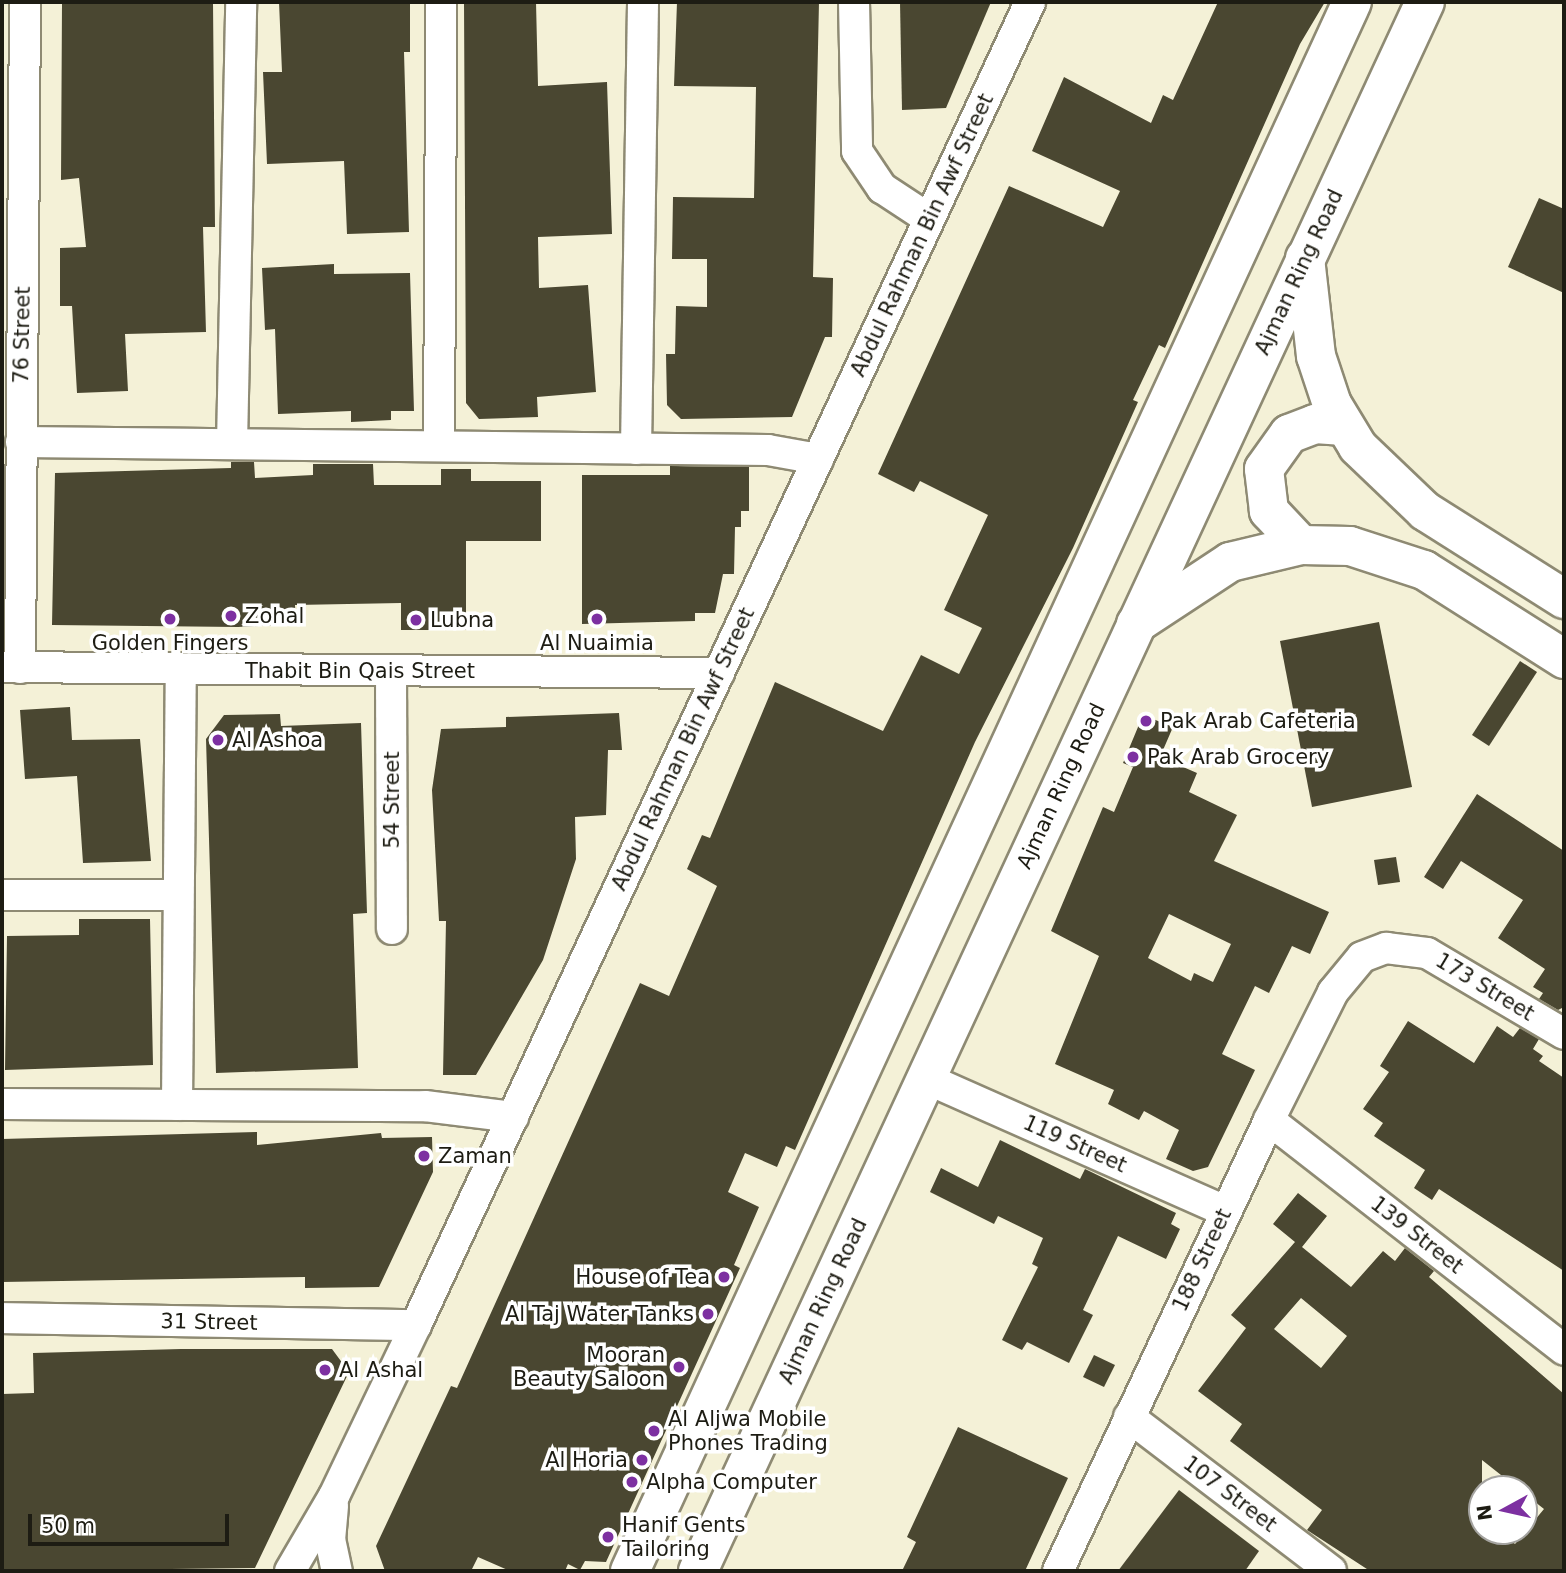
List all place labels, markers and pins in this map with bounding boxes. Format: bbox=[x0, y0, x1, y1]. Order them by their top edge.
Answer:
place label: Zohal bbox=[245, 603, 304, 629]
place label: Lubna bbox=[430, 607, 494, 633]
marker: Zohal bbox=[223, 608, 239, 624]
marker: Golden Fingers bbox=[162, 611, 178, 627]
marker: Al Nuaimia bbox=[589, 611, 605, 627]
marker: Lubna bbox=[408, 612, 424, 628]
place label: Golden Fingers bbox=[92, 630, 248, 656]
place label: Al Nuaimia bbox=[540, 630, 654, 656]
place label: Pak Arab Cafeteria bbox=[1160, 708, 1356, 734]
marker: Pak Arab Cafeteria bbox=[1138, 713, 1154, 729]
place label: Al Ashoa bbox=[232, 727, 323, 753]
marker: Al Ashoa bbox=[210, 732, 226, 748]
place label: Pak Arab Grocery bbox=[1147, 744, 1329, 770]
marker: Pak Arab Grocery bbox=[1125, 749, 1141, 765]
place label: Zaman bbox=[438, 1143, 512, 1169]
marker: Zaman bbox=[416, 1148, 432, 1164]
place label: House of Tea bbox=[576, 1264, 710, 1290]
marker: House of Tea bbox=[716, 1269, 732, 1285]
place label: Al Taj Water Tanks bbox=[505, 1301, 694, 1327]
marker: Al Taj Water Tanks bbox=[700, 1306, 716, 1322]
place label: Mooran Beauty Saloon bbox=[513, 1342, 665, 1392]
place label: Al Ashal bbox=[339, 1357, 423, 1383]
marker: Mooran Beauty Saloon bbox=[671, 1359, 687, 1375]
marker: Al Ashal bbox=[317, 1362, 333, 1378]
place label: Al Aljwa Mobile Phones Trading bbox=[668, 1406, 828, 1456]
marker: Al Aljwa Mobile Phones Trading bbox=[646, 1423, 662, 1439]
place label: Al Horia bbox=[545, 1447, 628, 1473]
marker: Al Horia bbox=[634, 1452, 650, 1468]
place label: Alpha Computer bbox=[646, 1469, 817, 1495]
marker: Alpha Computer bbox=[624, 1474, 640, 1490]
place label: Hanif Gents Tailoring bbox=[622, 1512, 746, 1562]
marker: Hanif Gents Tailoring bbox=[600, 1529, 616, 1545]

